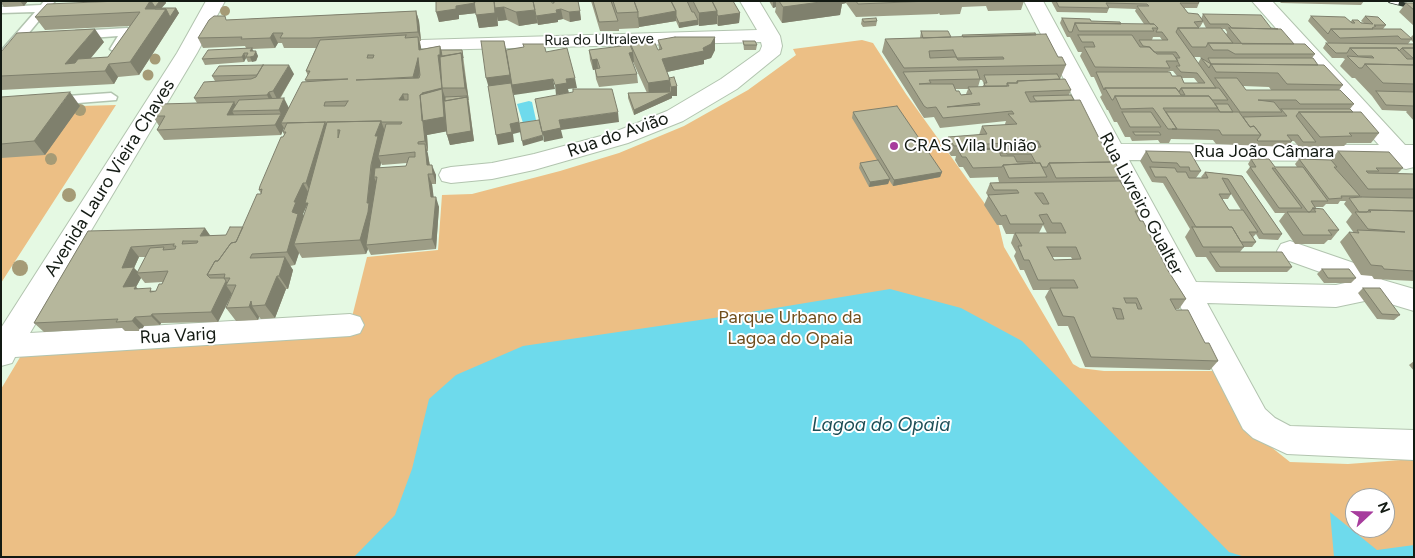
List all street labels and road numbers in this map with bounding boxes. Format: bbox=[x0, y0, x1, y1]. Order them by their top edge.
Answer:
street label: Rua do Ultraleve bbox=[544, 30, 654, 50]
street label: Avenida Lauro Vieira Chaves bbox=[40, 75, 180, 281]
street label: Rua do Avião bbox=[565, 108, 671, 162]
street label: Rua Livreiro Gualter bbox=[1094, 129, 1188, 279]
street label: Rua João Câmara bbox=[1194, 141, 1334, 163]
street label: Rua Varig bbox=[139, 323, 217, 349]

